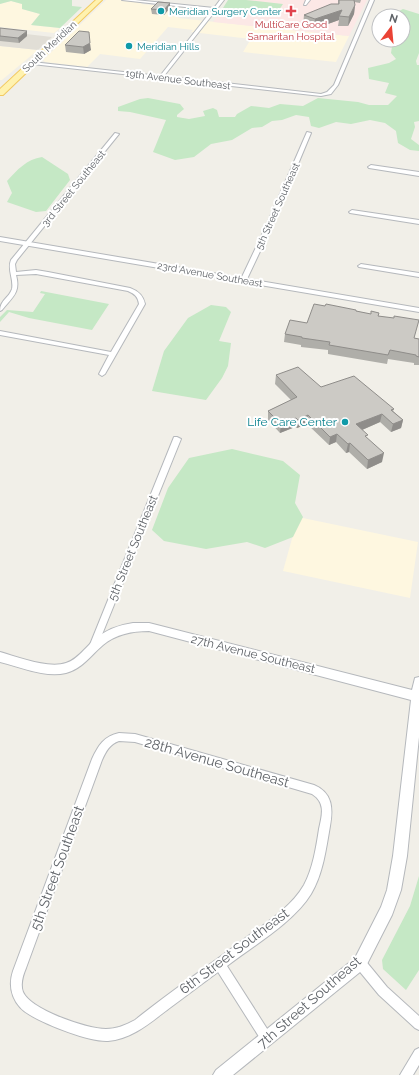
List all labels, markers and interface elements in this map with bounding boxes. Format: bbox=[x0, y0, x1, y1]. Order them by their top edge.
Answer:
marker: MultiCare Good Samaritan Hospital bbox=[285, 5, 297, 17]
marker: Meridian Surgery Center bbox=[156, 6, 166, 16]
place label: Meridian Surgery Center bbox=[169, 6, 282, 17]
north arrow bbox=[371, 8, 411, 48]
text: N bbox=[388, 11, 399, 26]
street label: South Meridian bbox=[20, 18, 79, 74]
place label: MultiCare Good Samaritan Hospital bbox=[248, 19, 335, 42]
marker: Meridian Hills bbox=[124, 41, 134, 51]
place label: Meridian Hills bbox=[137, 41, 199, 52]
street label: 19th Avenue Southeast bbox=[125, 68, 232, 91]
street label: 3rd Street Southeast bbox=[39, 148, 108, 228]
street label: 5th Street Southeast bbox=[253, 160, 302, 251]
street label: 23rd Avenue Southeast bbox=[156, 260, 264, 289]
place label: Life Care Center bbox=[247, 415, 338, 429]
marker: Life Care Center bbox=[340, 417, 350, 427]
street label: 5th Street Southeast bbox=[105, 493, 161, 603]
street label: 27th Avenue Southeast bbox=[189, 632, 317, 676]
street label: 28th Avenue Southeast bbox=[143, 734, 291, 790]
street label: 5th Street Southeast bbox=[27, 803, 87, 933]
street label: 6th Street Southeast bbox=[176, 905, 292, 997]
street label: 7th Street Southeast bbox=[254, 953, 364, 1051]

